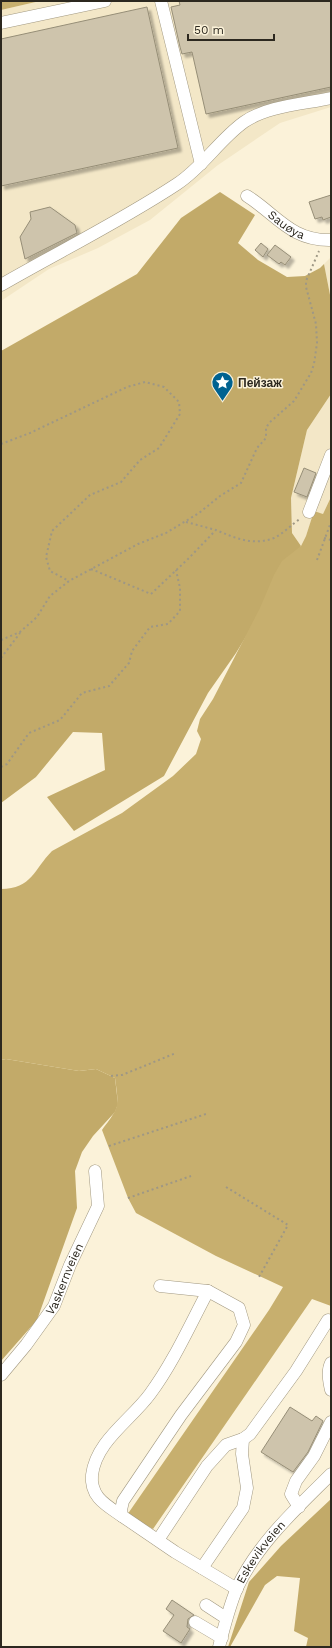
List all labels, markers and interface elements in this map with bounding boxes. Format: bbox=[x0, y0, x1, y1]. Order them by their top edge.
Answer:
scale bar bbox=[188, 16, 274, 42]
text: 50 m bbox=[194, 23, 224, 37]
street label: Sauøya bbox=[265, 208, 307, 242]
place icon: Пейзаж bbox=[210, 370, 236, 403]
place label: Пейзаж bbox=[238, 376, 282, 390]
street label: Vaskernveien bbox=[43, 1241, 86, 1318]
street label: Eskevikveien bbox=[233, 1518, 288, 1586]

